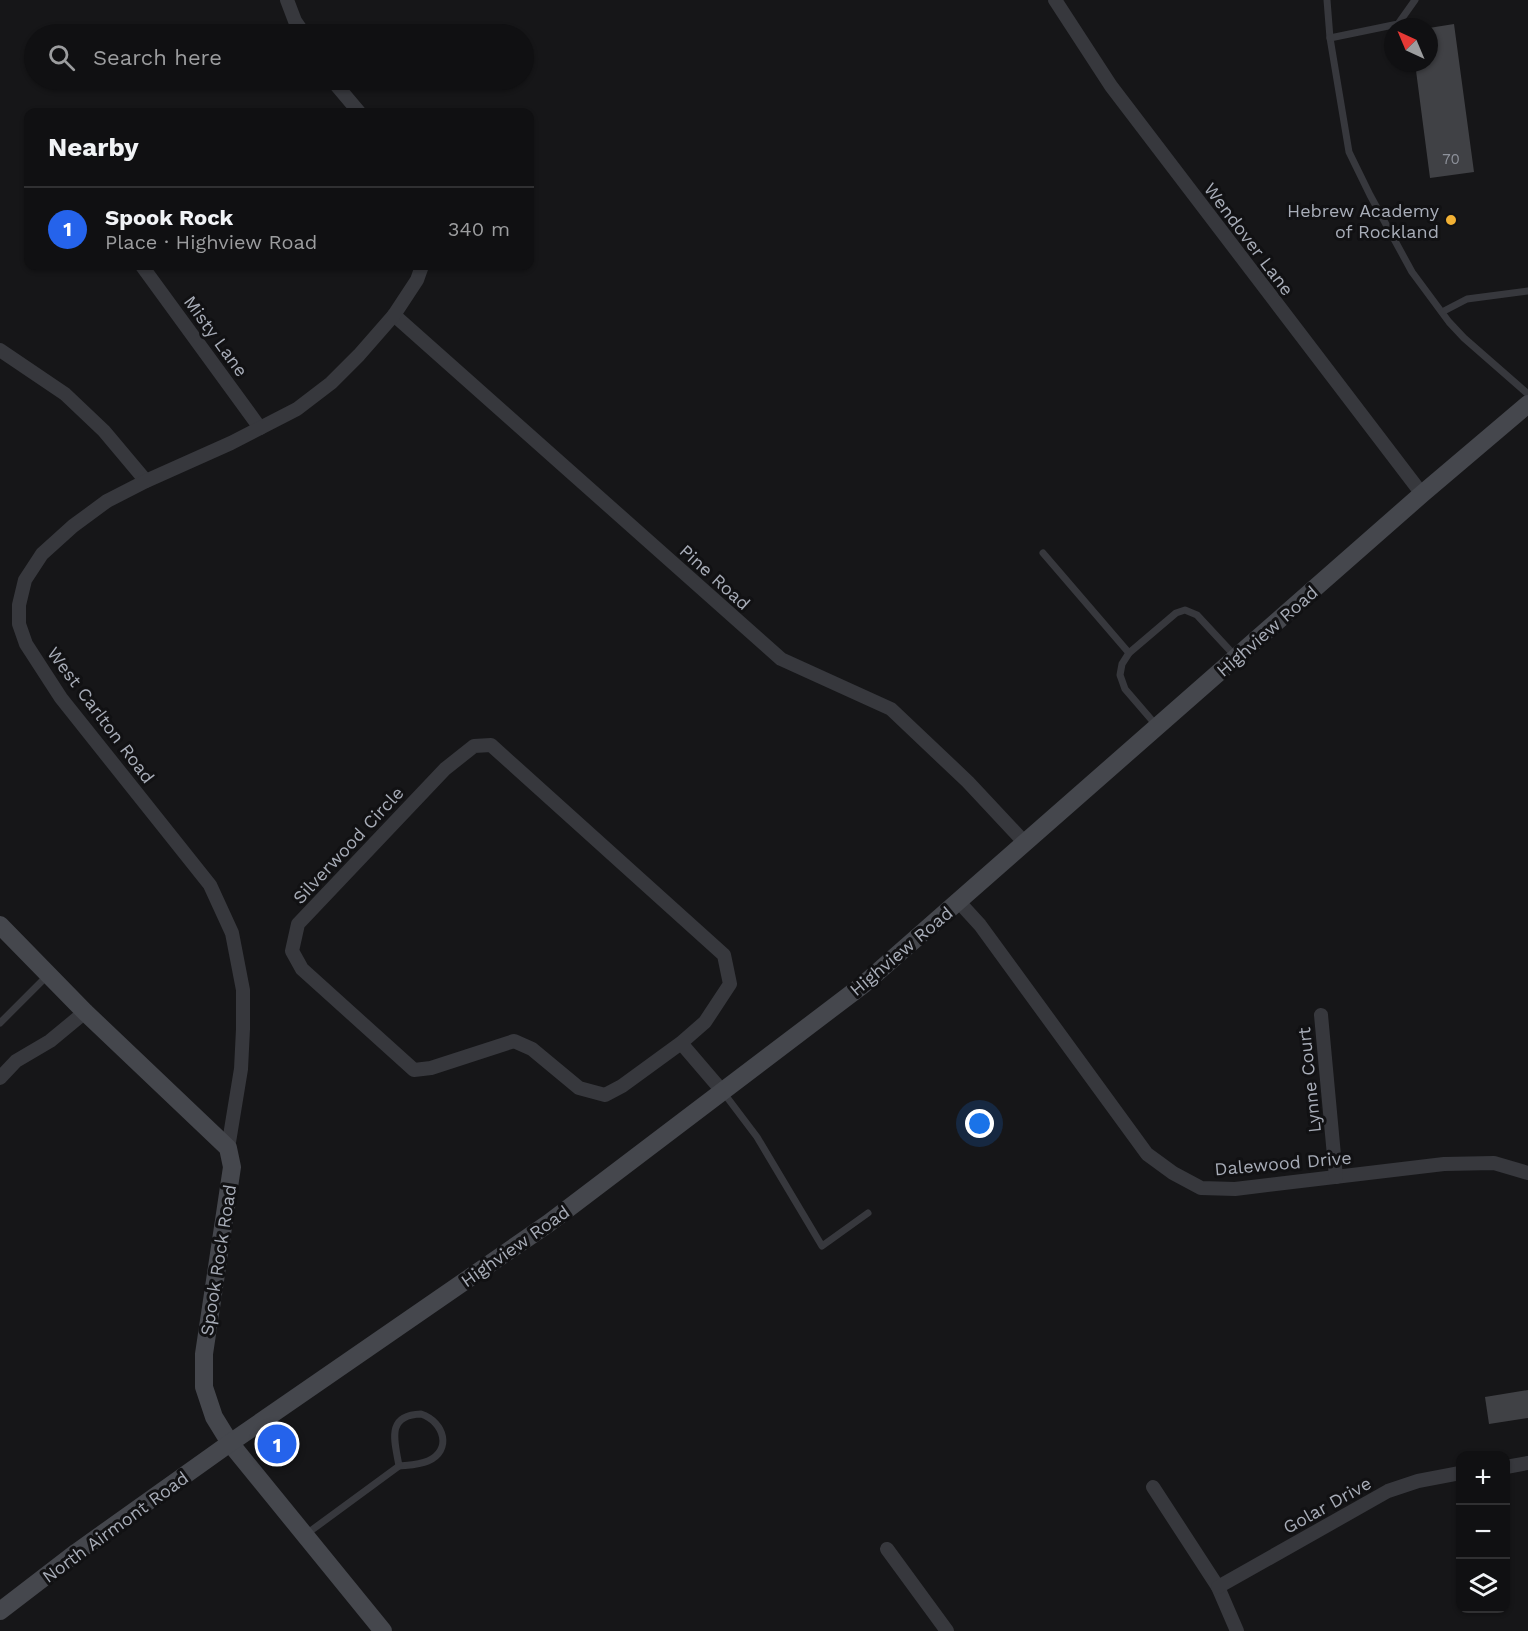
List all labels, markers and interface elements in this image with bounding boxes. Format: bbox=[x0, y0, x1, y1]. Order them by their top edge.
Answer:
north arrow bbox=[1384, 18, 1438, 72]
search box bbox=[24, 24, 534, 90]
icon: search bbox=[45, 41, 78, 74]
text: Search here bbox=[93, 45, 222, 70]
text: Nearby bbox=[48, 132, 139, 162]
house number: 70 bbox=[1442, 150, 1460, 168]
street label: Wendover Lane bbox=[1200, 179, 1298, 299]
place label: Hebrew Academy of Rockland bbox=[1287, 200, 1440, 242]
text: Spook Rock bbox=[105, 205, 233, 230]
marker: Hebrew Academy of Rockland bbox=[1444, 213, 1458, 227]
text: 1 bbox=[63, 217, 72, 241]
text: 340 m bbox=[448, 217, 510, 241]
text: Place · Highview Road bbox=[105, 230, 317, 254]
street label: Misty Lane bbox=[180, 292, 252, 380]
street label: Pine Road bbox=[676, 540, 754, 614]
street label: Highview Road bbox=[1212, 581, 1322, 681]
street label: West Carlton Road bbox=[43, 643, 159, 787]
street label: Silverwood Circle bbox=[288, 782, 408, 908]
street label: Highview Road bbox=[845, 902, 957, 1000]
street label: Lynne Court bbox=[1293, 1026, 1325, 1134]
your location bbox=[965, 1109, 994, 1138]
street label: Dalewood Drive bbox=[1214, 1147, 1352, 1179]
street label: Spook Rock Road bbox=[196, 1183, 240, 1337]
street label: Highview Road bbox=[457, 1201, 573, 1291]
pin: 1 bbox=[258, 1422, 296, 1466]
map controls bbox=[1456, 1451, 1510, 1613]
button: + bbox=[1456, 1451, 1510, 1505]
street label: North Airmont Road bbox=[38, 1467, 192, 1587]
street label: Golar Drive bbox=[1279, 1472, 1375, 1538]
button: − bbox=[1456, 1505, 1510, 1559]
button: layers bbox=[1456, 1559, 1510, 1613]

